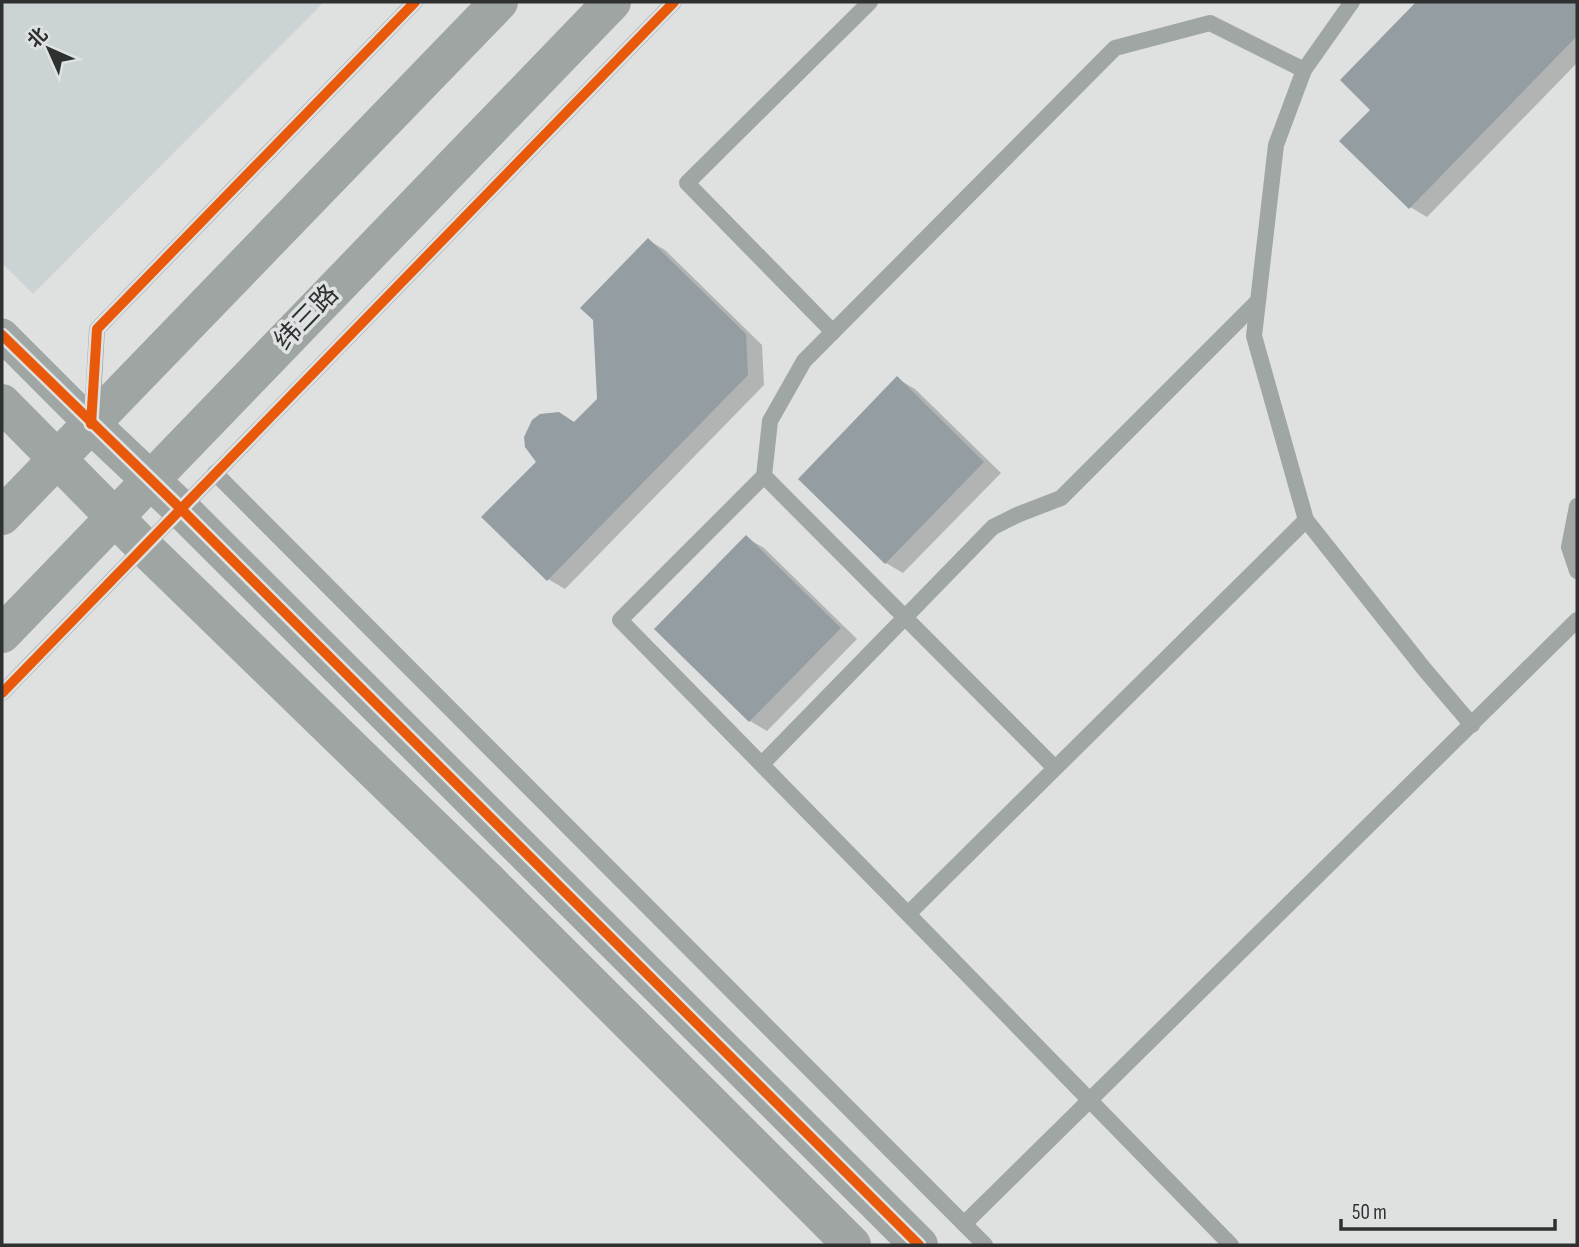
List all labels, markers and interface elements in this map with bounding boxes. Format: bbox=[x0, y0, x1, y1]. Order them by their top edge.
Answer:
north arrow bbox=[14, 14, 84, 84]
text: 北 bbox=[23, 23, 53, 53]
street label: 纬三路 bbox=[269, 279, 345, 357]
scale bar bbox=[1341, 1188, 1554, 1232]
text: 50 m bbox=[1352, 1200, 1387, 1225]

